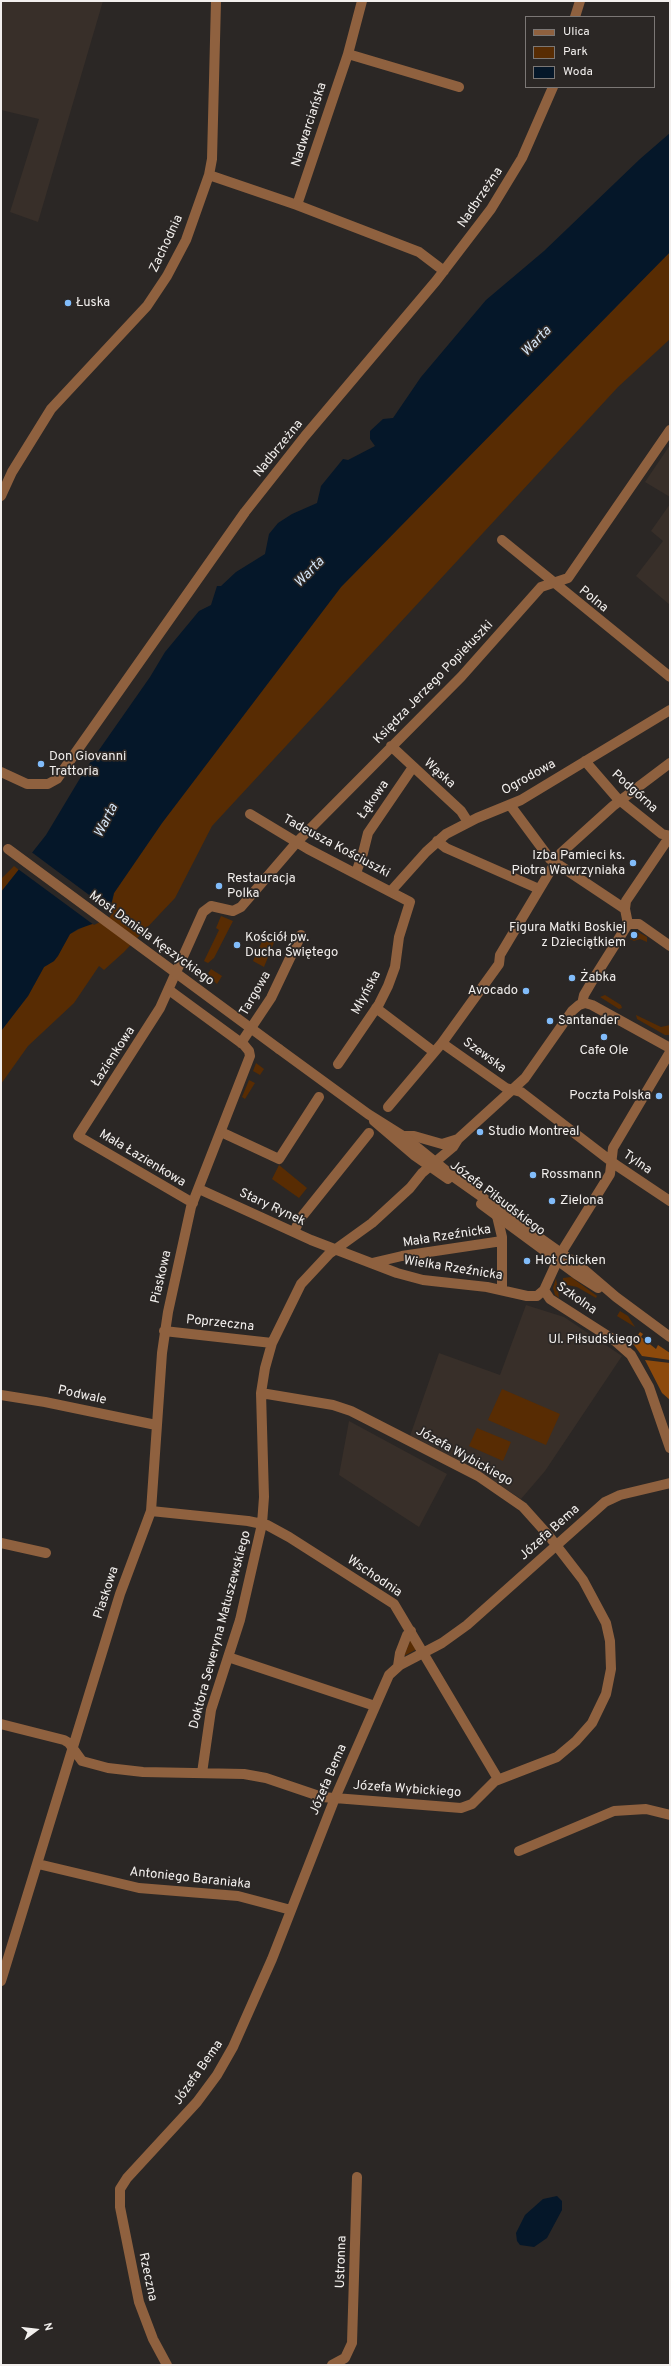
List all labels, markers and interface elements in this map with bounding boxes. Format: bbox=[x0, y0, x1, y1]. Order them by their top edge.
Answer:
legend bbox=[525, 16, 655, 88]
text: Ulica bbox=[563, 24, 590, 40]
text: Park bbox=[563, 44, 588, 60]
text: Woda bbox=[563, 64, 593, 80]
street label: Nadwarciańska bbox=[289, 81, 331, 169]
street label: Nadbrzeżna bbox=[455, 165, 507, 231]
street label: Zachodnia bbox=[147, 213, 187, 275]
place label: Łuska bbox=[76, 295, 110, 311]
marker: Łuska bbox=[63, 298, 73, 308]
water label: Warta bbox=[518, 323, 556, 361]
street label: Nadbrzeżna bbox=[251, 417, 307, 481]
water label: Warta bbox=[291, 554, 329, 592]
street label: Polna bbox=[575, 584, 611, 616]
street label: Księdza Jerzego Popiełuszki bbox=[371, 618, 497, 748]
place label: Don Giovanni Trattoria bbox=[49, 749, 126, 780]
street label: Wąska bbox=[420, 756, 458, 792]
street label: Ogrodowa bbox=[499, 757, 559, 799]
marker: Don Giovanni Trattoria bbox=[36, 759, 46, 769]
street label: Podgórna bbox=[608, 767, 660, 817]
street label: Łąkowa bbox=[355, 778, 393, 822]
water label: Warta bbox=[91, 801, 123, 841]
street label: Tadeusza Kościuszki bbox=[280, 812, 392, 882]
place label: Izba Pamieci ks. Piotra Wawrzyniaka bbox=[511, 848, 625, 879]
marker: Izba Pamieci ks. Piotra Wawrzyniaka bbox=[628, 858, 638, 868]
place label: Restauracja Polka bbox=[227, 871, 296, 902]
marker: Restauracja Polka bbox=[214, 881, 224, 891]
street label: Most Daniela Kęszyckiego bbox=[85, 888, 217, 990]
place label: Figura Matki Boskiej z Dzieciątkiem bbox=[509, 920, 626, 951]
place label: Kościół pw. Ducha Świętego bbox=[245, 930, 338, 961]
marker: Figura Matki Boskiej z Dzieciątkiem bbox=[629, 930, 639, 940]
marker: Kościół pw. Ducha Świętego bbox=[232, 940, 242, 950]
street label: Młyńska bbox=[349, 968, 385, 1018]
street label: Targowa bbox=[237, 969, 275, 1019]
place label: Żabka bbox=[580, 970, 616, 986]
marker: Żabka bbox=[567, 973, 577, 983]
place label: Avocado bbox=[468, 983, 518, 999]
marker: Avocado bbox=[521, 986, 531, 996]
place label: Santander bbox=[558, 1013, 619, 1029]
marker: Santander bbox=[545, 1016, 555, 1026]
street label: Łazienkowa bbox=[89, 1024, 139, 1090]
marker: Cafe Ole bbox=[599, 1032, 609, 1042]
street label: Szewska bbox=[459, 1035, 509, 1077]
place label: Cafe Ole bbox=[579, 1043, 629, 1059]
place label: Poczta Polska bbox=[569, 1088, 651, 1104]
marker: Poczta Polska bbox=[654, 1091, 664, 1101]
place label: Studio Montreal bbox=[488, 1124, 580, 1140]
street label: Mała Łazienkowa bbox=[96, 1127, 188, 1191]
marker: Studio Montreal bbox=[475, 1127, 485, 1137]
street label: Tylna bbox=[620, 1148, 654, 1178]
street label: Józefa Piłsudskiego bbox=[446, 1158, 548, 1240]
place label: Rossmann bbox=[541, 1167, 602, 1183]
marker: Rossmann bbox=[528, 1170, 538, 1180]
street label: Stary Rynek bbox=[236, 1186, 308, 1230]
place label: Zielona bbox=[560, 1193, 604, 1209]
marker: Zielona bbox=[547, 1196, 557, 1206]
street label: Mała Rzeźnicka bbox=[402, 1222, 492, 1252]
street label: Piaskowa bbox=[148, 1249, 176, 1305]
street label: Wielka Rzeźnicka bbox=[402, 1253, 504, 1285]
place label: Hot Chicken bbox=[535, 1253, 606, 1269]
marker: Hot Chicken bbox=[522, 1256, 532, 1266]
street label: Szkolna bbox=[553, 1279, 599, 1319]
street label: Poprzeczna bbox=[185, 1313, 255, 1335]
place label: Ul. Piłsudskiego bbox=[548, 1332, 640, 1348]
marker: Ul. Piłsudskiego bbox=[643, 1335, 653, 1345]
street label: Podwale bbox=[56, 1383, 108, 1409]
street label: Józefa Wybickiego bbox=[413, 1424, 515, 1490]
street label: Józefa Bema bbox=[517, 1502, 583, 1564]
street label: Doktora Seweryna Matuszewskiego bbox=[187, 1529, 255, 1731]
street label: Wschodnia bbox=[344, 1553, 404, 1601]
street label: Piaskowa bbox=[91, 1565, 123, 1621]
street label: Józefa Bema bbox=[307, 1742, 351, 1818]
street label: Józefa Wybickiego bbox=[352, 1778, 462, 1802]
street label: Antoniego Baraniaka bbox=[129, 1865, 251, 1893]
street label: Józefa Bema bbox=[171, 2038, 227, 2108]
street label: Ustronna bbox=[333, 2235, 351, 2289]
street label: Rzeczna bbox=[134, 2251, 160, 2303]
north arrow bbox=[16, 2310, 56, 2350]
text: N bbox=[40, 2321, 55, 2333]

